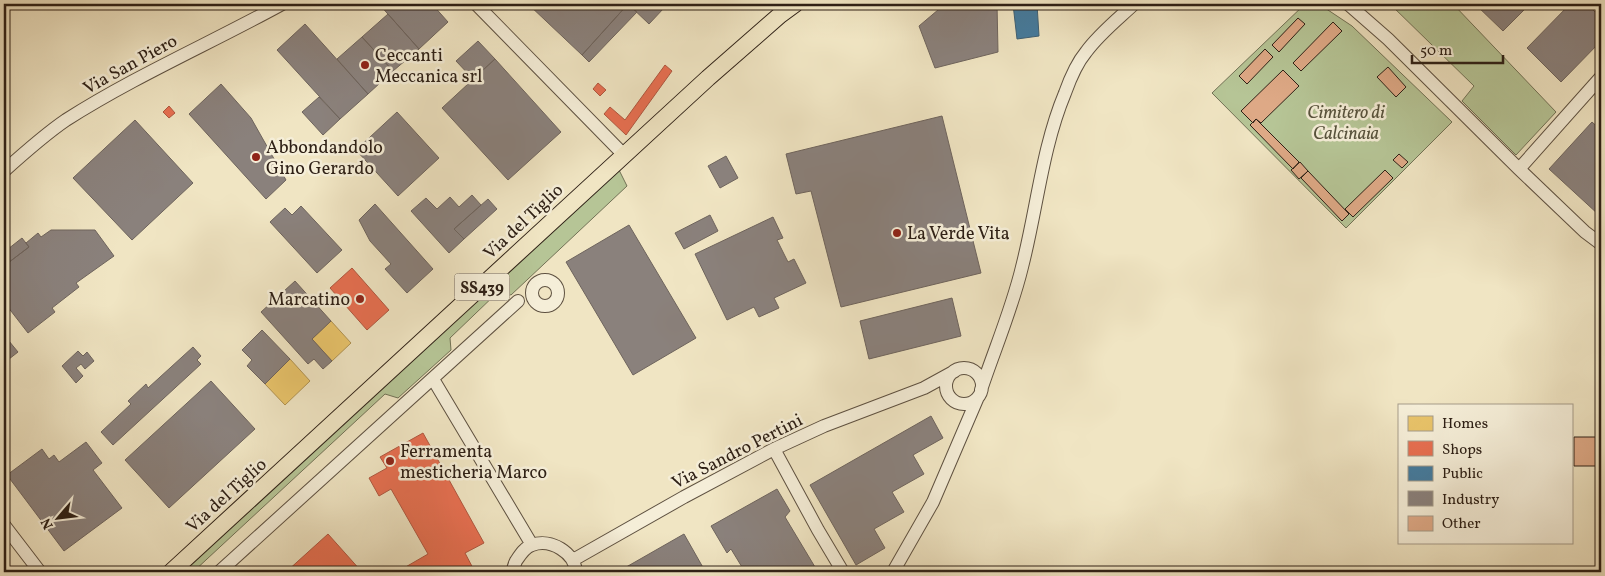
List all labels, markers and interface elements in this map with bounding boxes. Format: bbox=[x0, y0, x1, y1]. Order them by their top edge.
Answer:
street label: Via San Piero bbox=[79, 29, 182, 102]
scale bar bbox=[1412, 32, 1504, 64]
text: 50 m bbox=[1420, 41, 1452, 62]
place label: Ceccanti Meccanica srl bbox=[375, 44, 482, 90]
marker: Ceccanti Meccanica srl bbox=[359, 59, 371, 71]
park label: Cimitero di Calcinaia bbox=[1307, 101, 1385, 147]
place label: Abbondandolo Gino Gerardo bbox=[266, 136, 383, 182]
marker: Abbondandolo Gino Gerardo bbox=[250, 151, 262, 163]
street label: Via del Tiglio bbox=[478, 178, 570, 266]
place label: La Verde Vita bbox=[907, 222, 1010, 247]
marker: La Verde Vita bbox=[891, 227, 903, 239]
road number: SS439 bbox=[454, 274, 510, 300]
place label: Marcatino bbox=[268, 288, 350, 313]
marker: Marcatino bbox=[354, 293, 366, 305]
legend bbox=[1398, 404, 1572, 544]
street label: Via Sandro Pertini bbox=[668, 409, 808, 496]
text: Homes bbox=[1442, 414, 1488, 435]
place label: Ferramenta mesticheria Marco bbox=[400, 440, 547, 486]
text: Shops bbox=[1442, 440, 1482, 461]
street label: Via del Tiglio bbox=[181, 453, 273, 539]
marker: Ferramenta mesticheria Marco bbox=[384, 455, 396, 467]
text: Public bbox=[1442, 464, 1483, 485]
text: Industry bbox=[1442, 490, 1499, 511]
north arrow bbox=[32, 494, 82, 544]
text: N bbox=[37, 514, 59, 532]
text: Other bbox=[1442, 514, 1481, 535]

